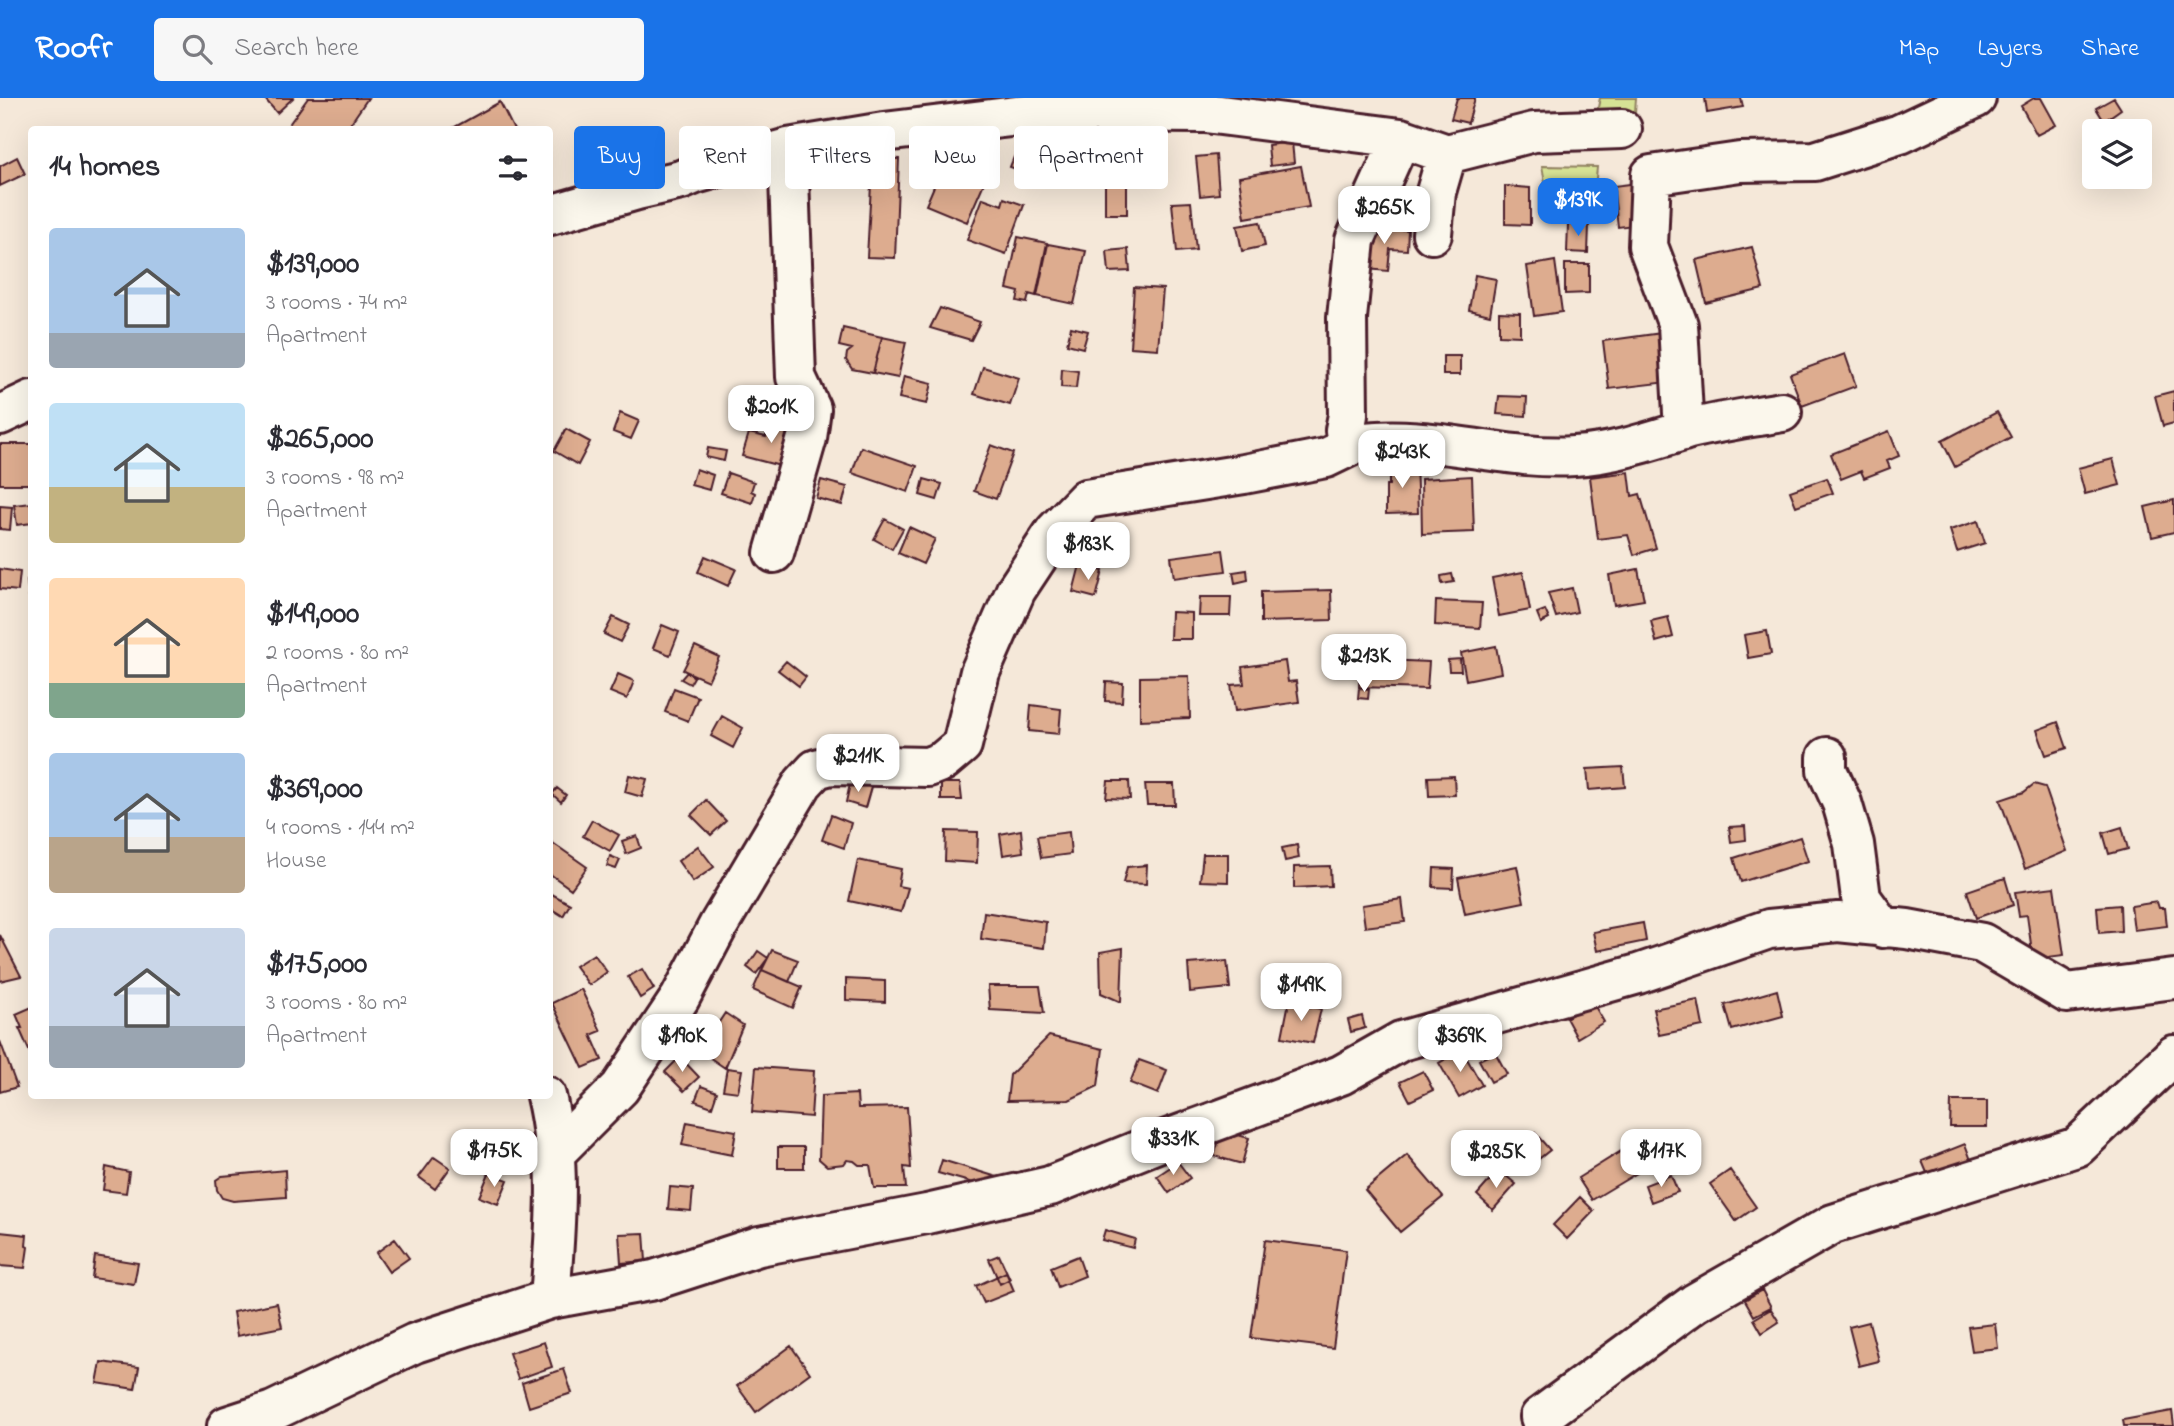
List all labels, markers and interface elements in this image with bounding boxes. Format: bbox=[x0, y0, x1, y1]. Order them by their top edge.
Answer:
search box bbox=[154, 18, 644, 81]
text: Roofr bbox=[35, 25, 112, 73]
icon: search bbox=[178, 30, 216, 68]
text: Search here bbox=[234, 30, 359, 68]
text: Map bbox=[1899, 32, 1939, 67]
text: Layers bbox=[1977, 32, 2043, 67]
text: Share bbox=[2081, 32, 2139, 67]
map controls bbox=[2082, 119, 2152, 189]
button: layers bbox=[2082, 119, 2152, 189]
chip: Buy bbox=[574, 126, 665, 189]
chip: Rent bbox=[679, 126, 771, 189]
chip: Filters bbox=[785, 126, 895, 189]
chip: New bbox=[909, 126, 1000, 189]
chip: Apartment bbox=[1014, 126, 1168, 189]
text: 14 homes bbox=[49, 146, 160, 190]
icon: filters bbox=[494, 149, 532, 187]
pin: $139K bbox=[1529, 178, 1627, 238]
text: $139K bbox=[1554, 184, 1602, 217]
pin: $265K bbox=[1335, 186, 1433, 246]
text: $265K bbox=[1354, 192, 1414, 225]
text: $139,000 bbox=[266, 243, 359, 287]
icon: home bbox=[105, 256, 189, 340]
text: 3 rooms · 74 m² bbox=[266, 287, 408, 320]
text: Apartment bbox=[266, 320, 367, 353]
pin: $201K bbox=[722, 386, 820, 445]
text: $201K bbox=[744, 391, 798, 424]
text: $265,000 bbox=[266, 418, 373, 462]
pin: $243K bbox=[1353, 430, 1451, 490]
icon: home bbox=[105, 431, 189, 515]
text: $243K bbox=[1374, 436, 1430, 469]
text: 3 rooms · 98 m² bbox=[266, 462, 404, 495]
text: Apartment bbox=[266, 495, 367, 528]
pin: $183K bbox=[1039, 522, 1137, 582]
text: $183K bbox=[1063, 528, 1113, 561]
text: $149,000 bbox=[266, 593, 359, 637]
icon: home bbox=[105, 606, 189, 690]
pin: $213K bbox=[1315, 634, 1413, 694]
text: 2 rooms · 80 m² bbox=[266, 637, 409, 670]
text: $213K bbox=[1337, 640, 1391, 673]
text: Apartment bbox=[266, 670, 367, 703]
pin: $211K bbox=[809, 734, 907, 794]
text: $211K bbox=[832, 740, 884, 773]
text: $369,000 bbox=[266, 768, 363, 812]
icon: home bbox=[105, 781, 189, 865]
text: 4 rooms · 144 m² bbox=[266, 812, 415, 845]
text: House bbox=[266, 845, 326, 878]
text: $175,000 bbox=[266, 943, 367, 987]
icon: home bbox=[105, 956, 189, 1040]
pin: $149K bbox=[1252, 964, 1350, 1023]
text: $149K bbox=[1277, 969, 1325, 1002]
text: 3 rooms · 80 m² bbox=[266, 987, 407, 1020]
pin: $190K bbox=[633, 1014, 731, 1074]
pin: $369K bbox=[1411, 1014, 1509, 1074]
text: Apartment bbox=[266, 1020, 367, 1053]
text: $190K bbox=[657, 1020, 707, 1053]
text: $369K bbox=[1434, 1020, 1486, 1053]
pin: $331K bbox=[1124, 1118, 1222, 1177]
text: $331K bbox=[1147, 1123, 1199, 1156]
pin: $175K bbox=[445, 1130, 543, 1189]
pin: $285K bbox=[1447, 1130, 1545, 1190]
pin: $117K bbox=[1612, 1130, 1710, 1189]
text: $175K bbox=[466, 1135, 522, 1168]
text: $117K bbox=[1636, 1135, 1686, 1168]
text: $285K bbox=[1467, 1136, 1525, 1169]

